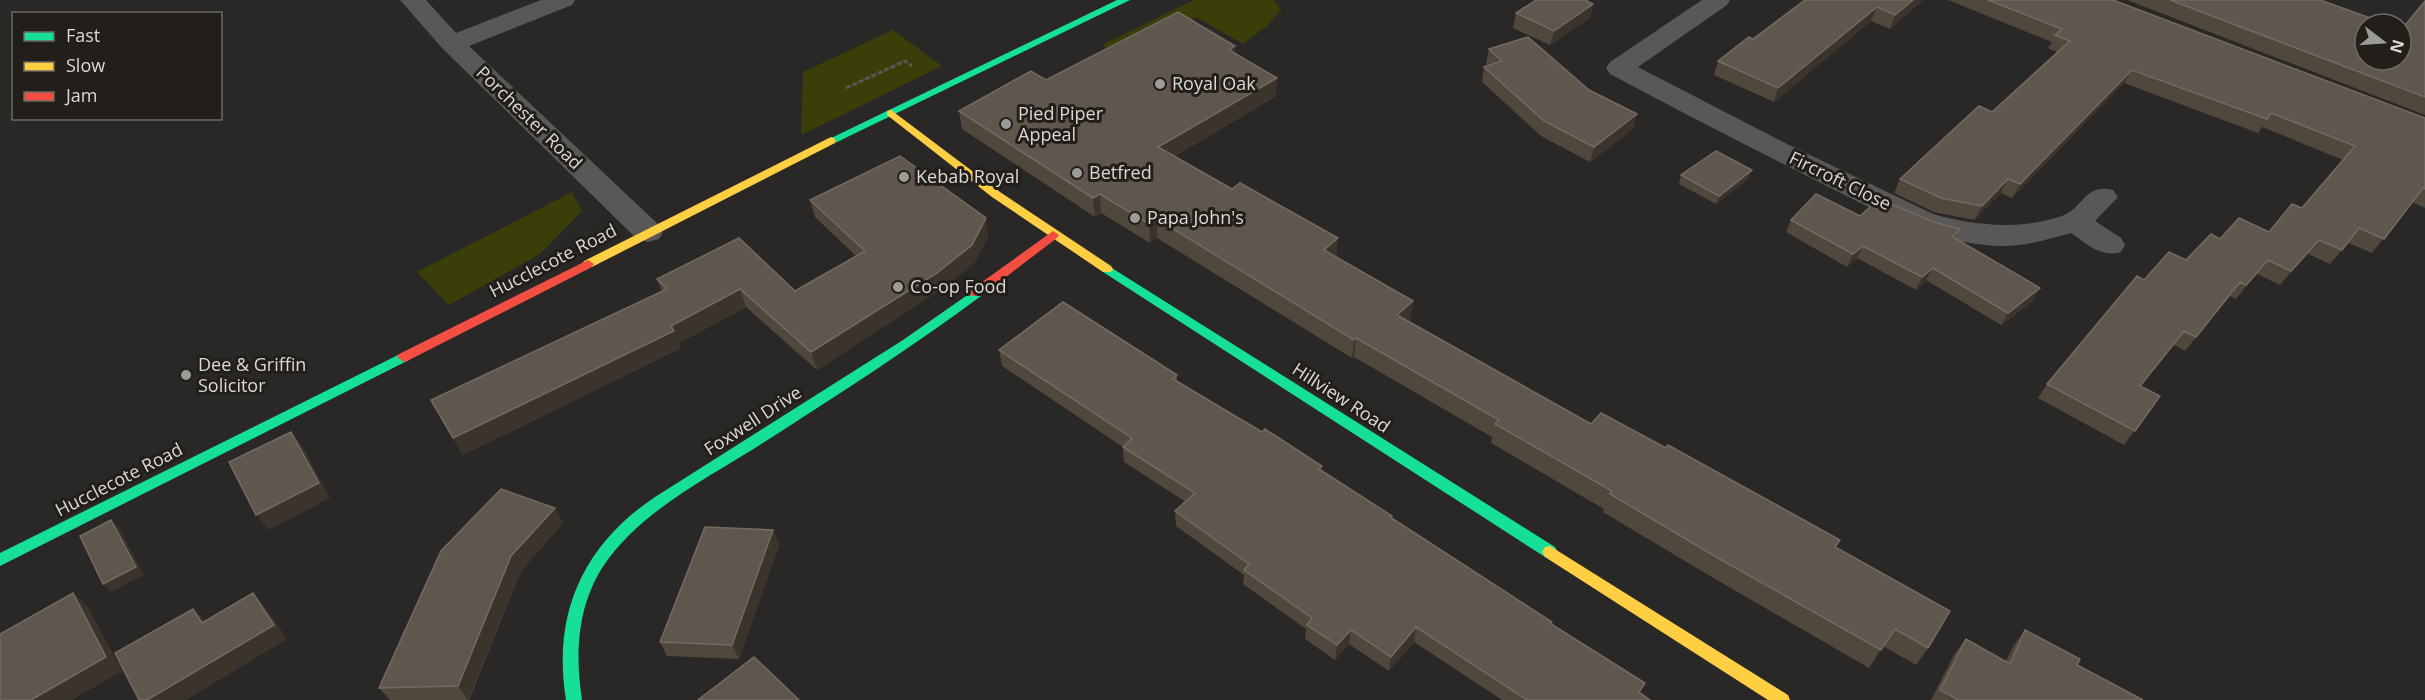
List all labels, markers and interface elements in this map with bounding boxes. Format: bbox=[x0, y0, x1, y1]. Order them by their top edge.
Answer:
legend bbox=[12, 12, 222, 120]
north arrow bbox=[2353, 12, 2413, 72]
text: Fast bbox=[66, 23, 100, 47]
text: N bbox=[2385, 37, 2410, 56]
text: Slow bbox=[66, 53, 105, 77]
street label: Porchester Road bbox=[471, 60, 588, 174]
place label: Royal Oak bbox=[1172, 71, 1256, 95]
marker: Royal Oak bbox=[1153, 77, 1167, 91]
text: Jam bbox=[64, 83, 98, 107]
place label: Pied Piper Appeal bbox=[1018, 101, 1104, 146]
marker: Pied Piper Appeal bbox=[999, 117, 1013, 131]
street label: Fircroft Close bbox=[1785, 145, 1895, 215]
place label: Betfred bbox=[1089, 160, 1152, 184]
place label: Kebab Royal bbox=[916, 164, 1019, 188]
marker: Betfred bbox=[1070, 166, 1084, 180]
marker: Kebab Royal bbox=[897, 170, 911, 184]
place label: Papa John's bbox=[1147, 205, 1244, 229]
marker: Papa John's bbox=[1128, 211, 1142, 225]
street label: Hucclecote Road bbox=[485, 218, 620, 303]
place label: Co-op Food bbox=[910, 274, 1006, 298]
marker: Co-op Food bbox=[891, 280, 905, 294]
place label: Dee & Griffin Solicitor bbox=[198, 352, 306, 397]
street label: Hillview Road bbox=[1288, 357, 1395, 438]
marker: Dee & Griffin Solicitor bbox=[179, 368, 193, 382]
street label: Foxwell Drive bbox=[699, 380, 806, 461]
street label: Hucclecote Road bbox=[51, 437, 186, 522]

